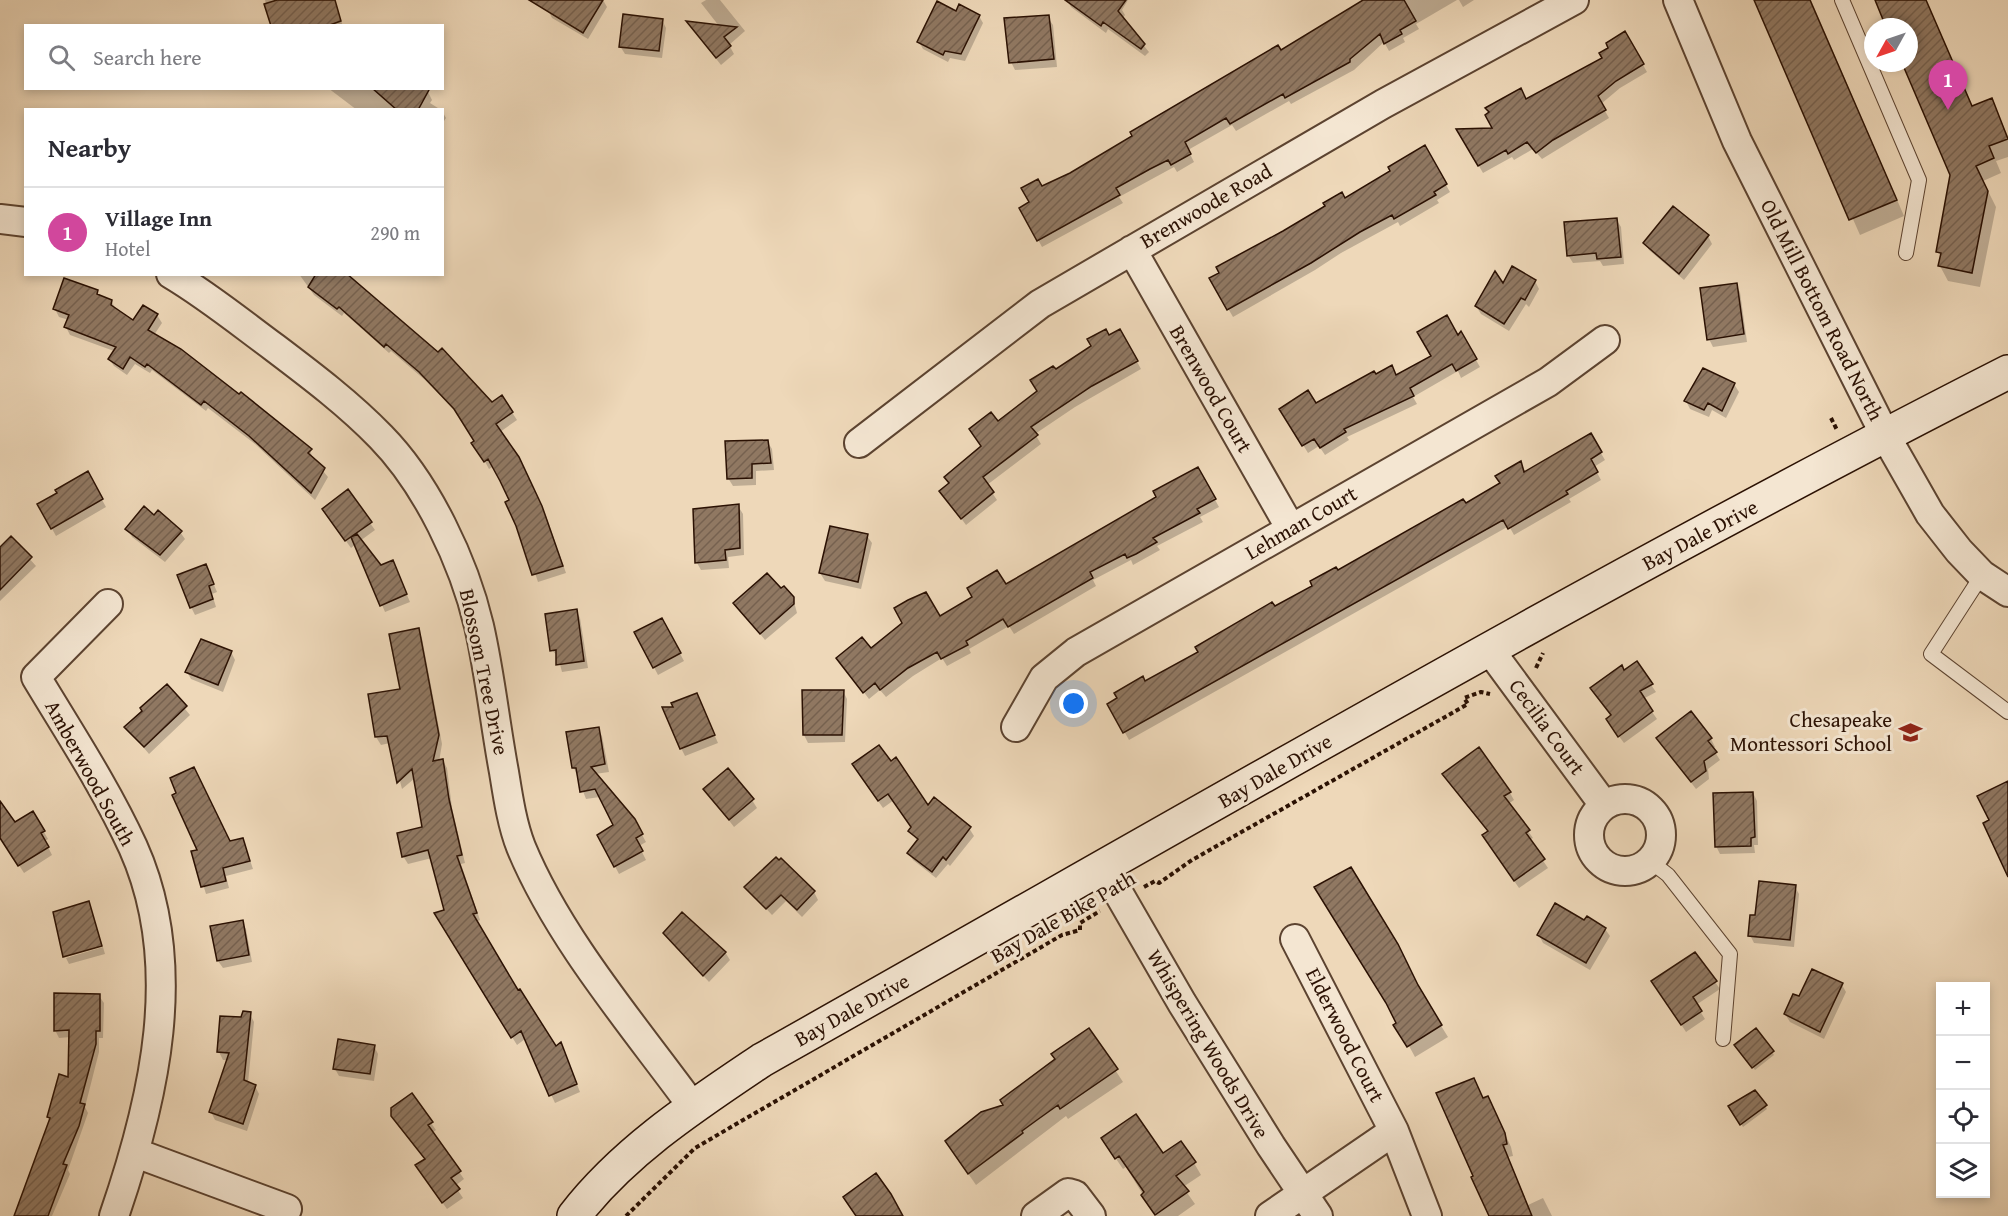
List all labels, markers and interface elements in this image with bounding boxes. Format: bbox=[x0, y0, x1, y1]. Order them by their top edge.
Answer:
north arrow bbox=[1864, 18, 1918, 72]
search box bbox=[24, 24, 444, 90]
icon: search bbox=[45, 41, 78, 74]
text: Search here bbox=[93, 41, 202, 73]
pin: 1 bbox=[1928, 60, 1968, 110]
text: Nearby bbox=[48, 128, 131, 167]
street label: Brenwoode Road bbox=[1134, 155, 1278, 256]
street label: Old Mill Bottom Road North bbox=[1753, 194, 1892, 426]
text: Village Inn bbox=[105, 202, 212, 234]
text: 1 bbox=[62, 218, 73, 247]
text: 290 m bbox=[370, 218, 420, 247]
text: Hotel bbox=[105, 234, 151, 263]
street label: Brenwood Court bbox=[1162, 319, 1261, 459]
street label: Lehman Court bbox=[1239, 478, 1363, 567]
street label: Bay Dale Drive bbox=[1636, 491, 1763, 578]
street label: Blossom Tree Drive bbox=[452, 586, 517, 758]
street label: Cecilia Court bbox=[1502, 672, 1593, 782]
your location bbox=[1059, 689, 1088, 718]
street label: Amberwood South bbox=[37, 694, 144, 852]
place label: Chesapeake Montessori School bbox=[1730, 704, 1892, 759]
school or university icon: Chesapeake Montessori School bbox=[1897, 719, 1923, 745]
street label: Bay Dale Drive bbox=[1212, 725, 1338, 816]
street label: Bay Dale Bike Path bbox=[984, 862, 1141, 971]
street label: Whispering Woods Drive bbox=[1139, 943, 1277, 1145]
street label: Elderwood Court bbox=[1298, 962, 1393, 1108]
street label: Bay Dale Drive bbox=[789, 965, 915, 1054]
map controls bbox=[1936, 982, 1990, 1198]
button: + bbox=[1936, 982, 1990, 1036]
button: − bbox=[1936, 1036, 1990, 1090]
button: locate bbox=[1936, 1090, 1990, 1144]
button: layers bbox=[1936, 1144, 1990, 1198]

